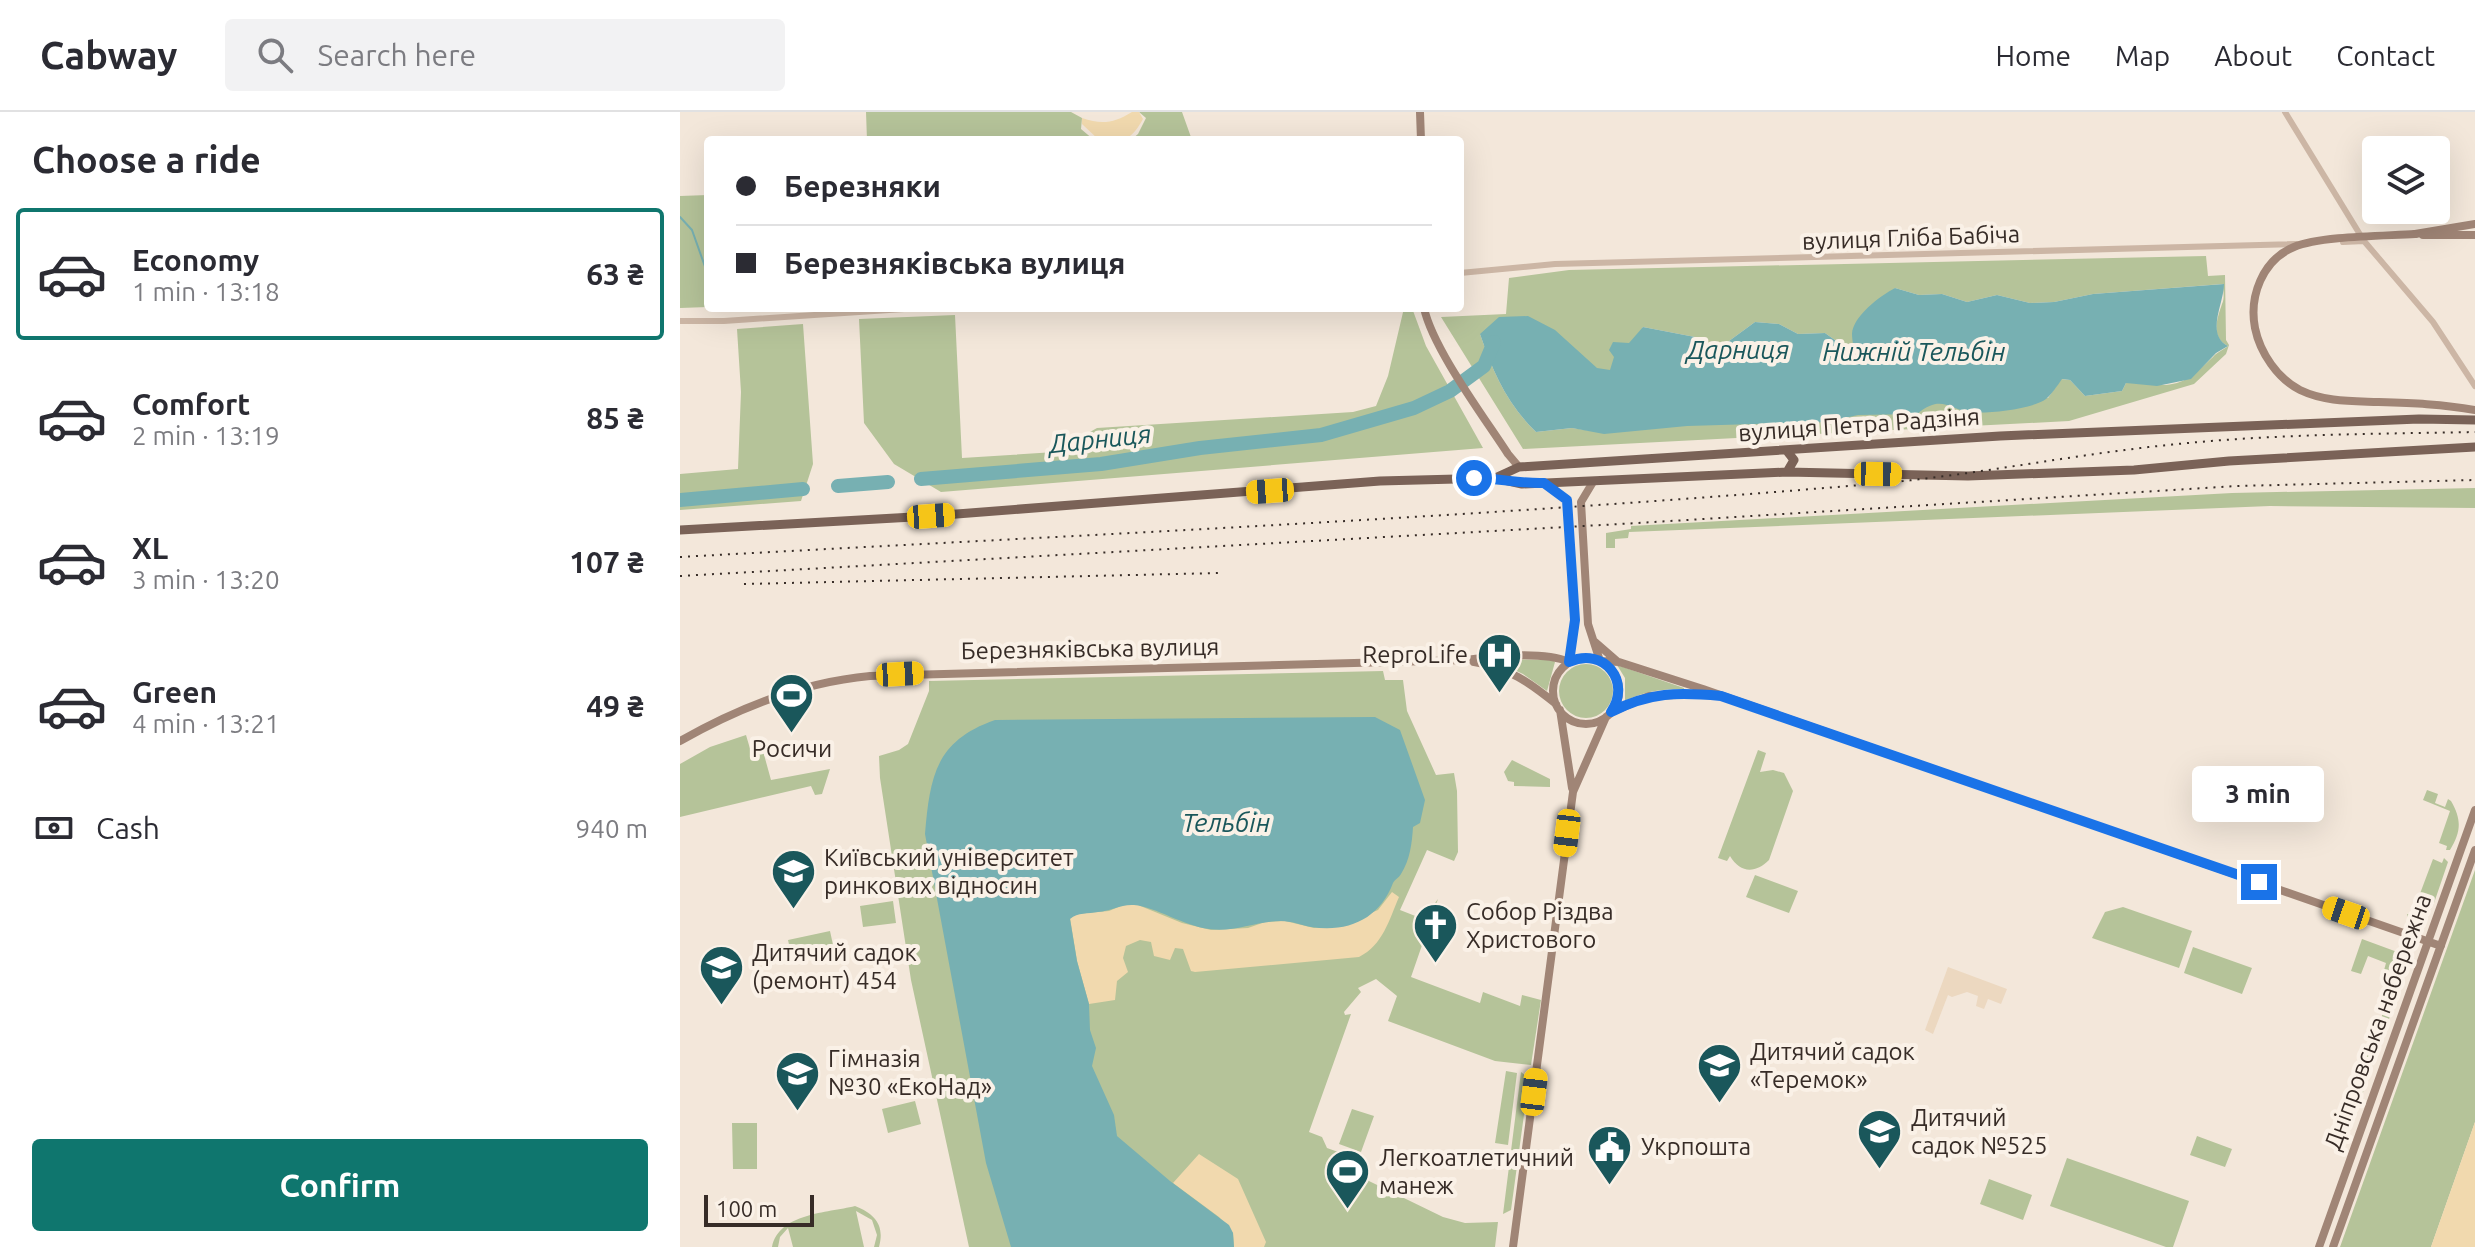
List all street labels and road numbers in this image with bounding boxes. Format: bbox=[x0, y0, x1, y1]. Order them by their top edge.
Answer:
street label: вулиця Гліба Бабіча bbox=[1801, 220, 2021, 255]
street label: вулиця Петра Радзіня bbox=[1737, 403, 1981, 446]
street label: Березняківська вулиця bbox=[961, 633, 1219, 664]
street label: Дніпровська набережна bbox=[2319, 890, 2436, 1154]

